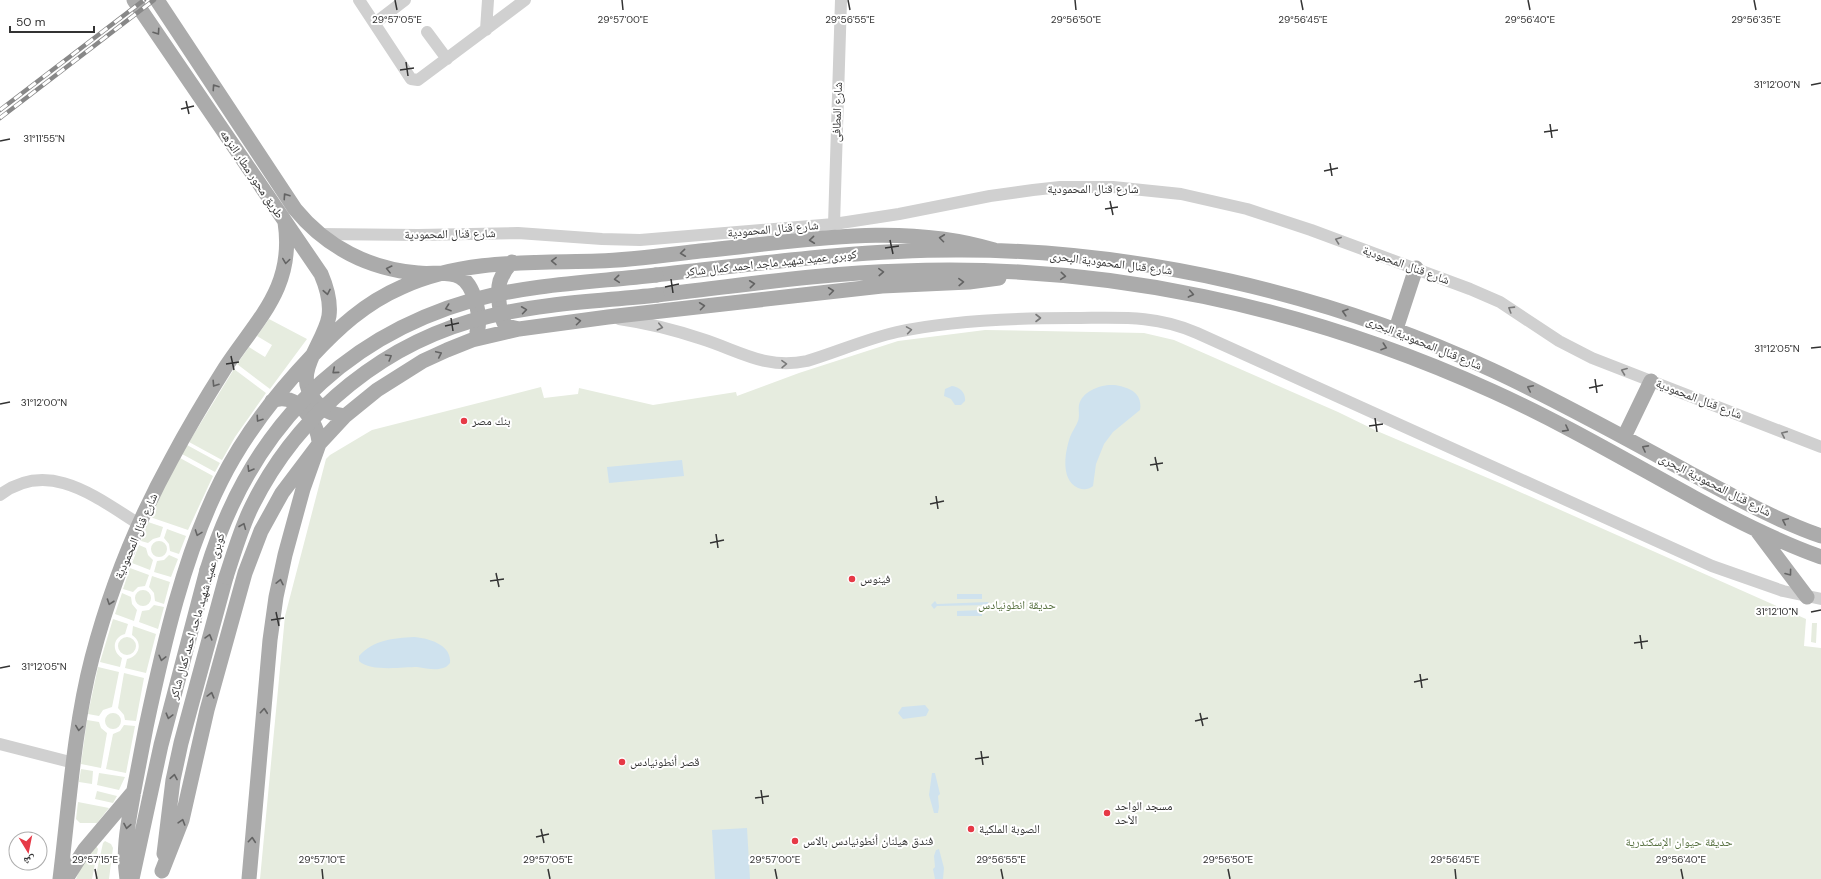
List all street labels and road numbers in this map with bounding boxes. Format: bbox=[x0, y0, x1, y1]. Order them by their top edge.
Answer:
street label: شارع المطافى bbox=[828, 82, 846, 142]
street label: طريق محور مطار النزهه bbox=[216, 126, 288, 222]
street label: شارع قنال المحمودية bbox=[1047, 181, 1139, 197]
street label: شارع قنال المحمودية bbox=[727, 217, 819, 241]
street label: شارع قنال المحمودية bbox=[404, 225, 496, 243]
street label: شارع قنال المحمودية bbox=[1360, 242, 1452, 288]
street label: كوبرى عميد شهيد ماجد احمد كمال شاكر bbox=[683, 246, 858, 280]
street label: شارع قنال المحمودية البحرى bbox=[1049, 248, 1173, 278]
street label: شارع قنال المحمودية البحرى bbox=[1364, 312, 1484, 374]
street label: شارع قنال المحمودية bbox=[1653, 375, 1745, 423]
street label: شارع قنال المحمودية البحرى bbox=[1656, 450, 1774, 520]
street label: شارع قنال المحمودية bbox=[111, 491, 161, 581]
street label: كوبرى عميد شهيد ماجد احمد كمال شاكر bbox=[165, 531, 228, 702]

